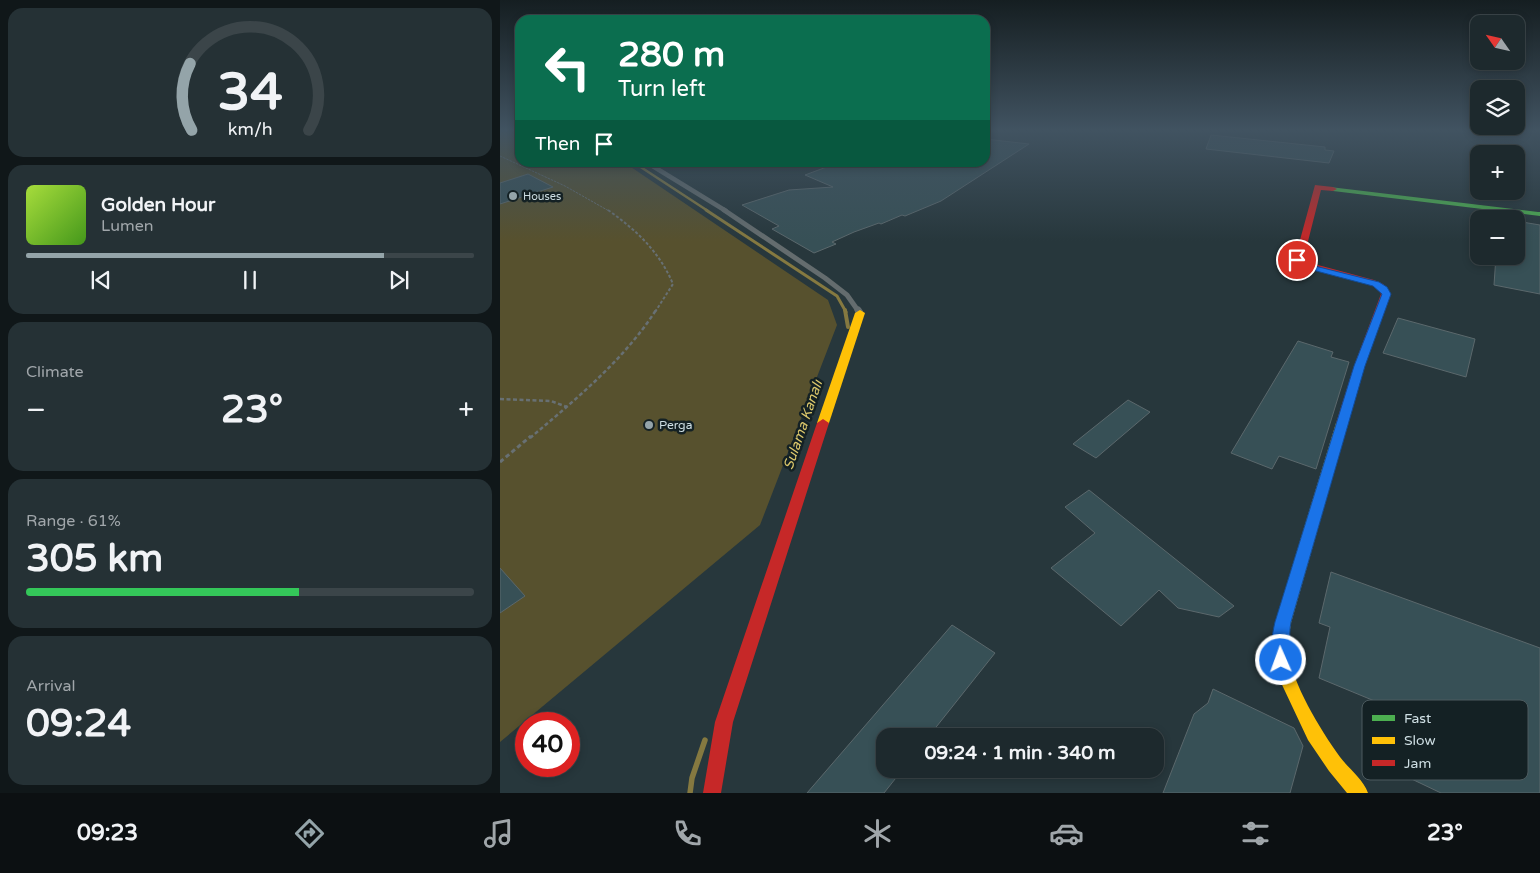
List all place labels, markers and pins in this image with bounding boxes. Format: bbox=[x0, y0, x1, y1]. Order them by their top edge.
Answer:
marker: Houses bbox=[507, 190, 519, 202]
place label: Houses bbox=[523, 190, 561, 203]
pin bbox=[1276, 239, 1318, 281]
place label: Perga bbox=[659, 418, 692, 432]
marker: Perga bbox=[643, 419, 655, 431]

